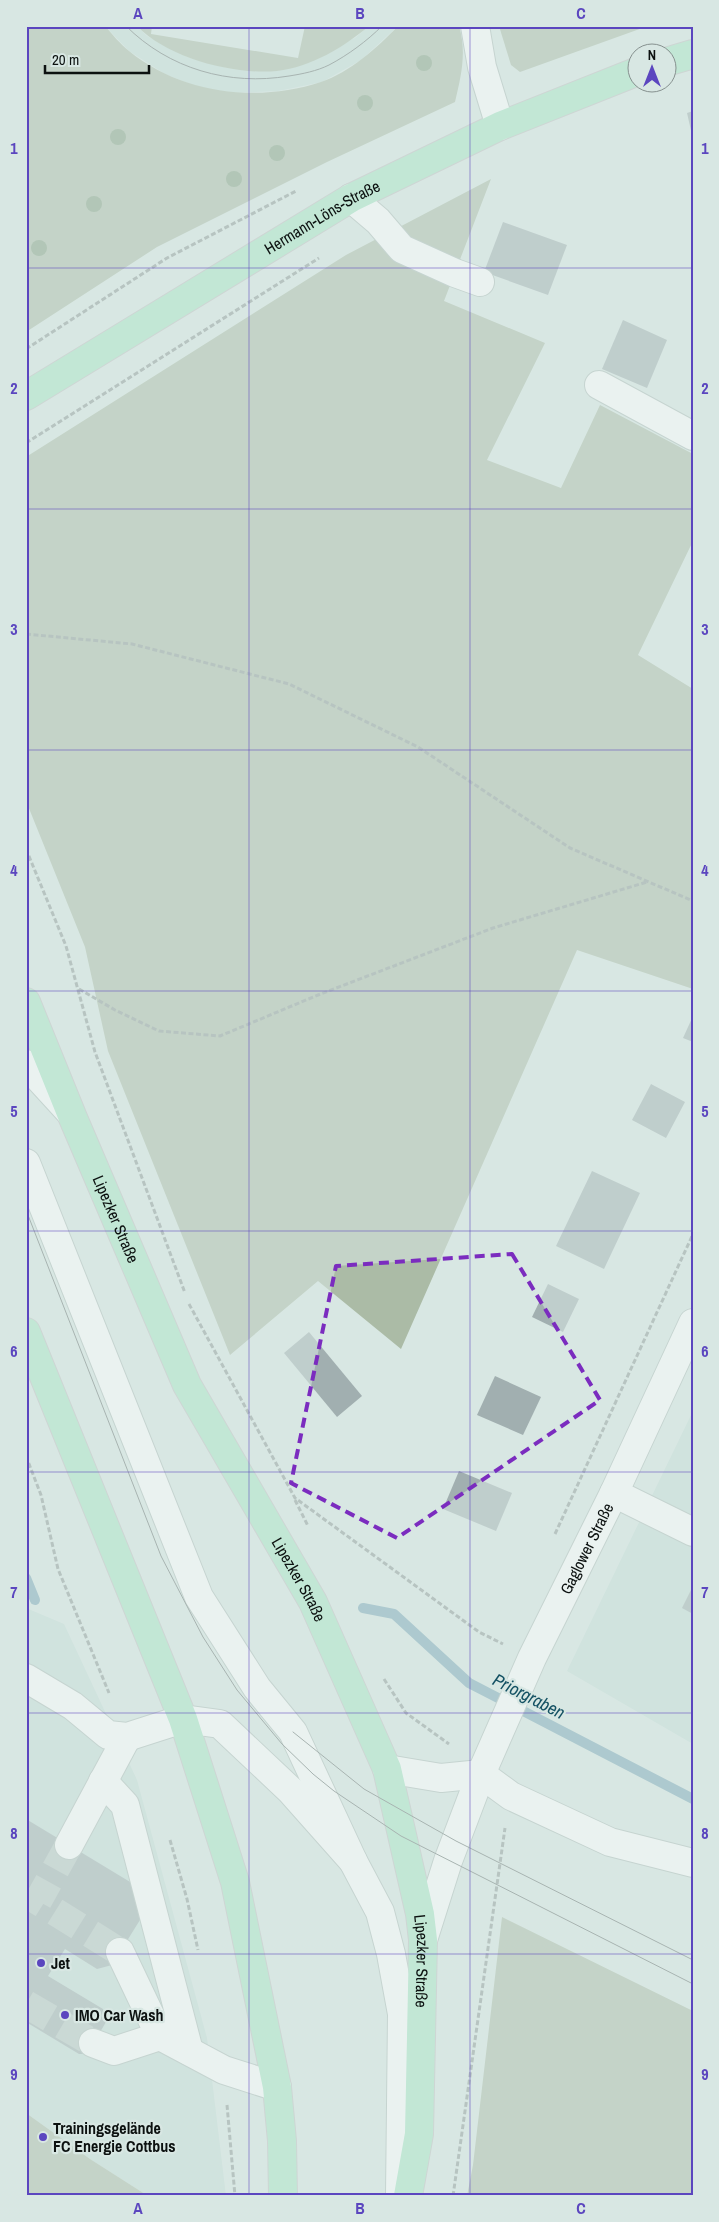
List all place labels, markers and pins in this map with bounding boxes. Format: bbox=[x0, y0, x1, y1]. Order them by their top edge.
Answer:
place label: Jet bbox=[51, 1952, 71, 1974]
marker: Jet bbox=[35, 1957, 47, 1969]
place label: IMO Car Wash bbox=[75, 2004, 163, 2026]
marker: IMO Car Wash bbox=[59, 2009, 71, 2021]
place label: Trainingsgelände FC Energie Cottbus bbox=[53, 2117, 175, 2157]
marker: Trainingsgelände FC Energie Cottbus bbox=[37, 2131, 49, 2143]

